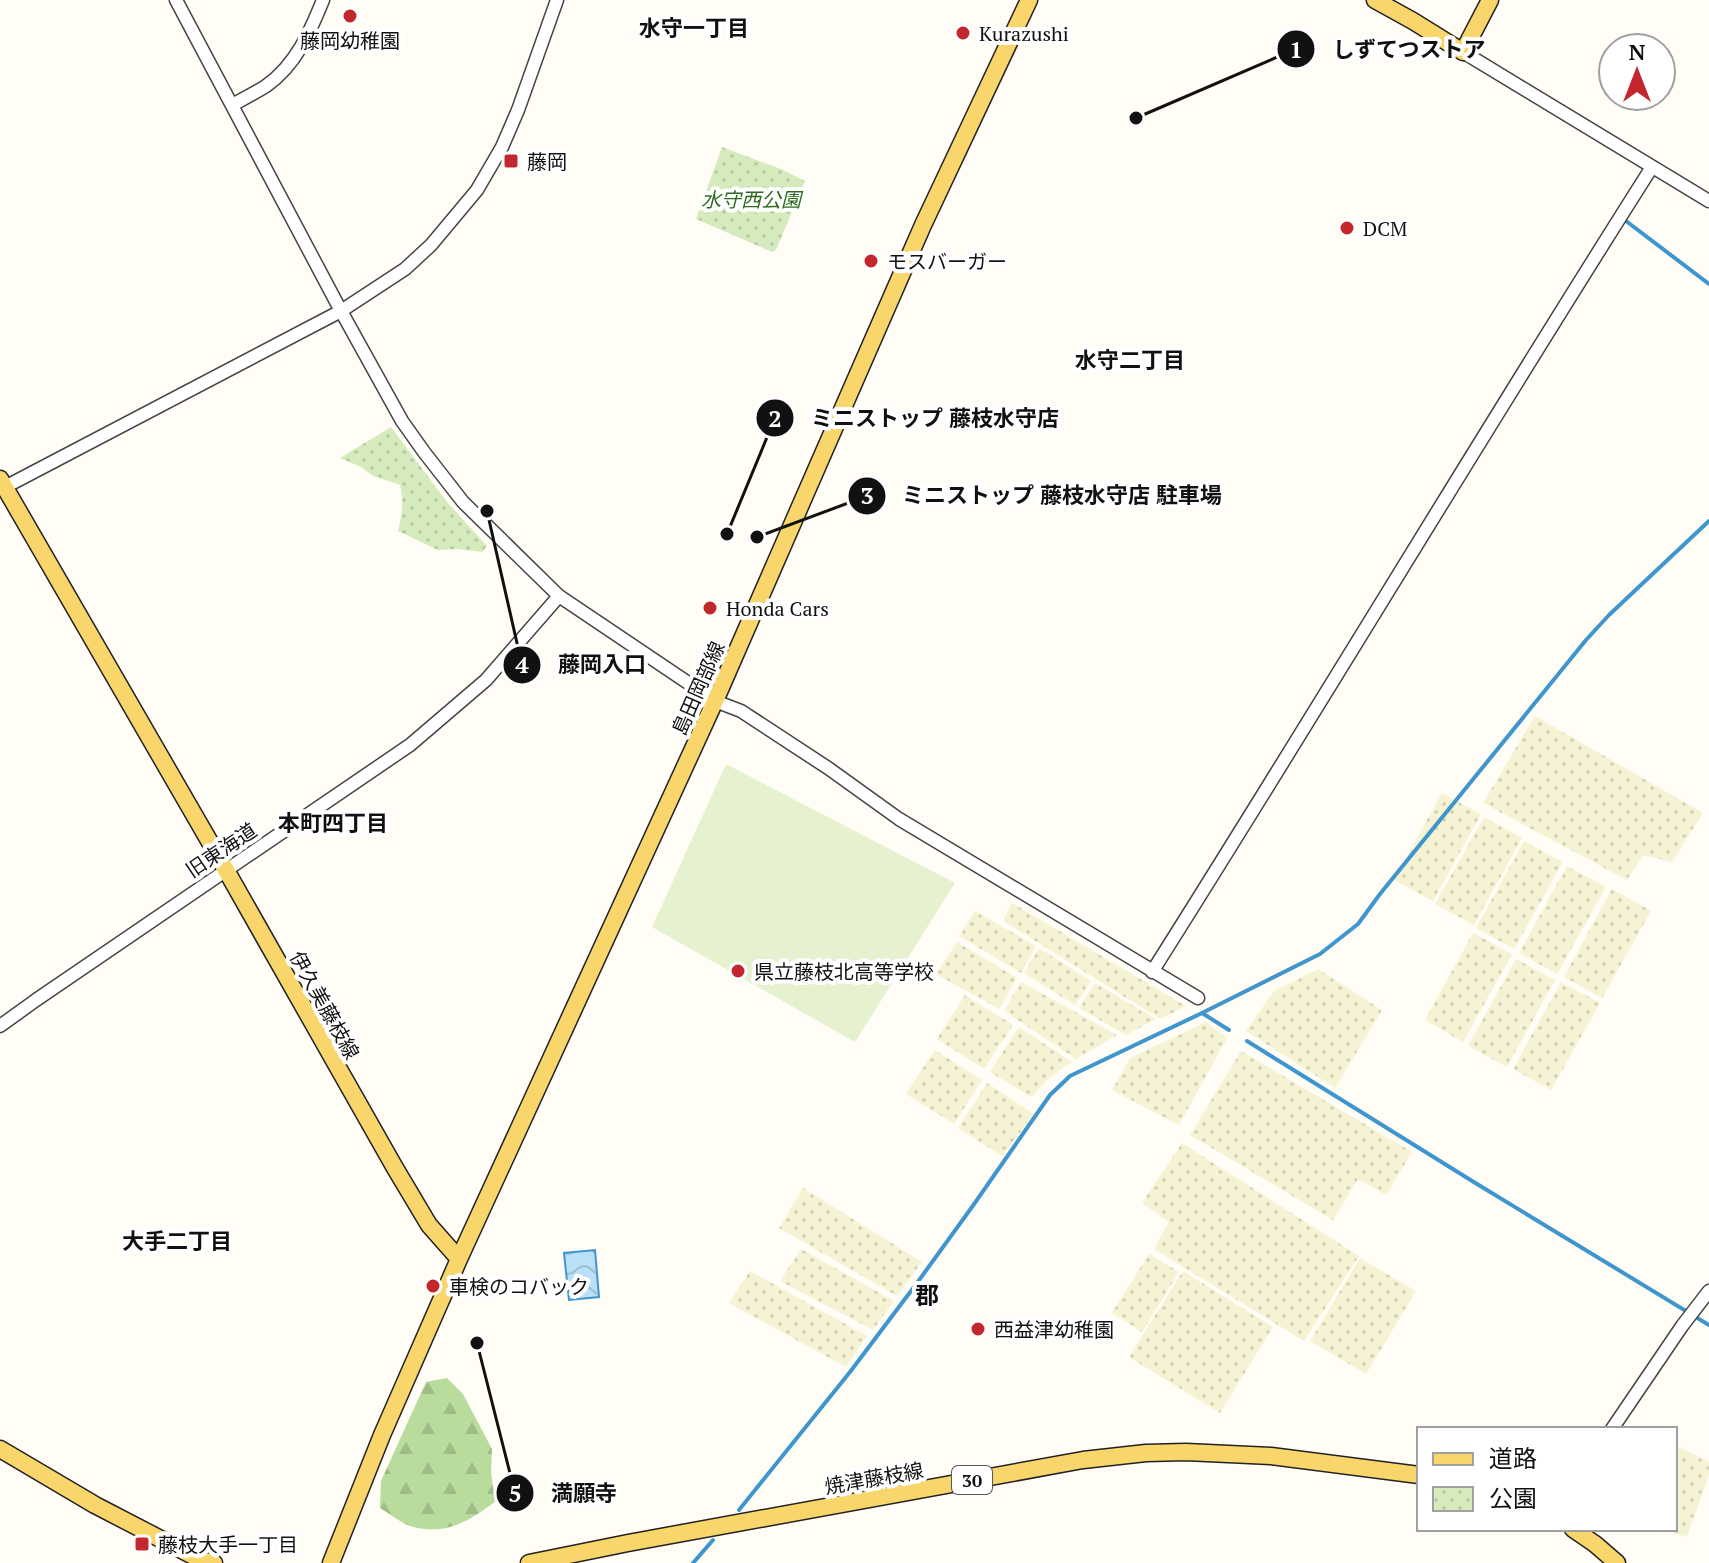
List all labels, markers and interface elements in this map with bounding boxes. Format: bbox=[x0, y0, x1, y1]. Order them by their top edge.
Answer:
marker: 藤岡幼稚園 bbox=[341, 7, 359, 25]
district label: 水守一丁目 bbox=[639, 13, 749, 42]
place label: Kurazushi bbox=[979, 20, 1069, 47]
marker: Kurazushi bbox=[954, 24, 972, 42]
callout: しずてつストア bbox=[1276, 26, 1502, 72]
place label: 藤岡幼稚園 bbox=[300, 27, 400, 54]
north arrow bbox=[1597, 32, 1677, 112]
text: 1 bbox=[1289, 33, 1303, 65]
text: しずてつストア bbox=[1332, 34, 1486, 63]
text: N bbox=[1629, 37, 1646, 66]
place label: 藤岡 bbox=[527, 148, 567, 175]
marker: 藤岡 bbox=[502, 152, 520, 170]
park label: 水守西公園 bbox=[701, 186, 804, 213]
place label: DCM bbox=[1363, 215, 1407, 242]
marker: DCM bbox=[1338, 219, 1356, 237]
place label: モスバーガー bbox=[887, 248, 1007, 275]
marker: モスバーガー bbox=[862, 252, 880, 270]
district label: 水守二丁目 bbox=[1075, 345, 1185, 374]
callout: ミニストップ 藤枝水守店 bbox=[755, 395, 1075, 441]
text: 2 bbox=[768, 402, 782, 434]
text: ミニストップ 藤枝水守店 bbox=[811, 403, 1059, 432]
callout: ミニストップ 藤枝水守店 駐車場 bbox=[847, 473, 1238, 519]
text: 3 bbox=[860, 479, 874, 511]
text: ミニストップ 藤枝水守店 駐車場 bbox=[902, 480, 1222, 509]
place label: Honda Cars bbox=[726, 595, 829, 622]
marker: Honda Cars bbox=[701, 599, 719, 617]
street label: 島田岡部線 bbox=[665, 637, 731, 739]
callout: 藤岡入口 bbox=[502, 642, 662, 688]
text: 4 bbox=[515, 648, 529, 680]
text: 藤岡入口 bbox=[558, 649, 646, 678]
district label: 本町四丁目 bbox=[278, 808, 388, 837]
street label: 旧東海道 bbox=[180, 816, 262, 884]
street label: 伊久美藤枝線 bbox=[284, 946, 366, 1064]
place label: 県立藤枝北高等学校 bbox=[754, 958, 934, 985]
marker: 県立藤枝北高等学校 bbox=[729, 962, 747, 980]
district label: 大手二丁目 bbox=[122, 1226, 232, 1255]
place label: 車検のコバック bbox=[449, 1273, 589, 1300]
marker: 車検のコバック bbox=[424, 1277, 442, 1295]
district label: 郡 bbox=[915, 1279, 939, 1311]
place label: 西益津幼稚園 bbox=[994, 1316, 1114, 1343]
marker: 西益津幼稚園 bbox=[969, 1320, 987, 1338]
legend bbox=[1417, 1427, 1677, 1531]
text: 道路 bbox=[1489, 1442, 1537, 1474]
street label: 焼津藤枝線 bbox=[822, 1456, 926, 1500]
road number: 30 bbox=[952, 1466, 992, 1494]
callout: 満願寺 bbox=[495, 1470, 633, 1516]
text: 5 bbox=[508, 1477, 522, 1509]
text: 満願寺 bbox=[551, 1478, 617, 1507]
text: 公園 bbox=[1489, 1482, 1537, 1514]
place label: 藤枝大手一丁目 bbox=[158, 1531, 298, 1558]
marker: 藤枝大手一丁目 bbox=[133, 1535, 151, 1553]

